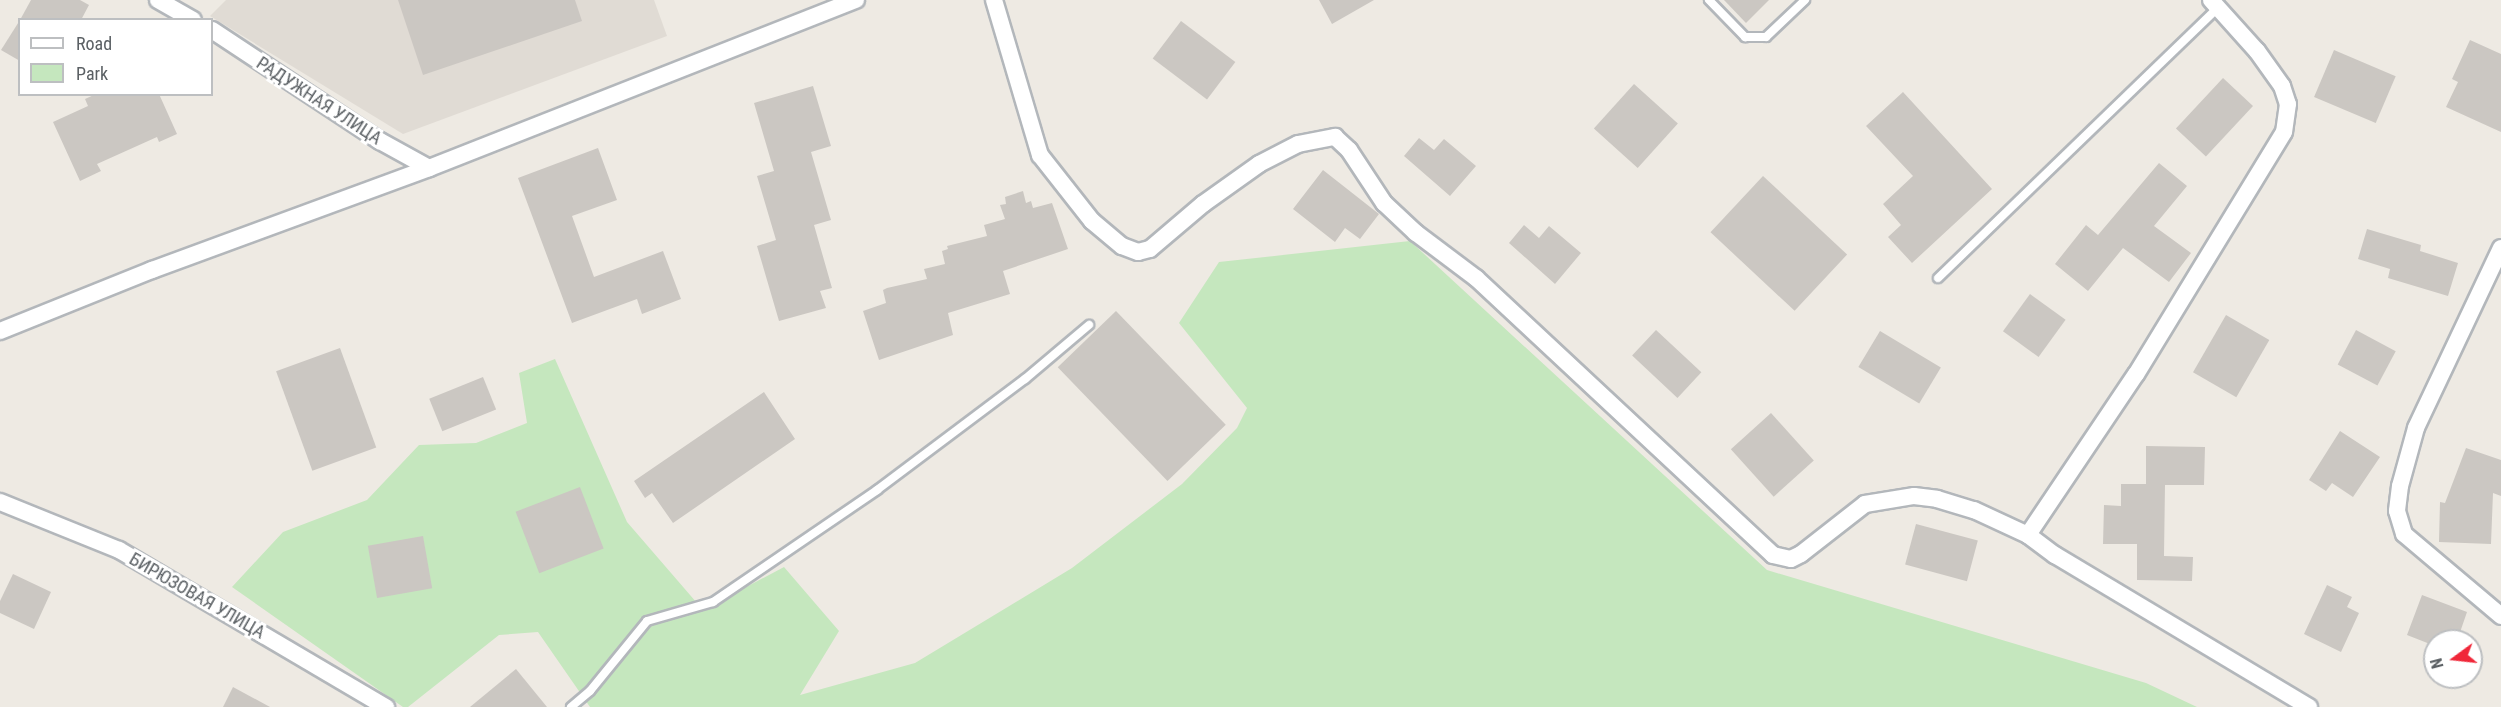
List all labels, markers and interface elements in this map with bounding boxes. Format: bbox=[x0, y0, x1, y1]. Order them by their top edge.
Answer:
legend bbox=[18, 18, 213, 96]
text: Road bbox=[76, 33, 112, 54]
street label: РАДУЖНАЯ УЛИЦА bbox=[252, 52, 386, 150]
text: Park bbox=[76, 63, 108, 84]
street label: БИРЮЗОВАЯ УЛИЦА bbox=[125, 548, 269, 644]
north arrow bbox=[2423, 629, 2483, 689]
text: N bbox=[2427, 656, 2448, 670]

